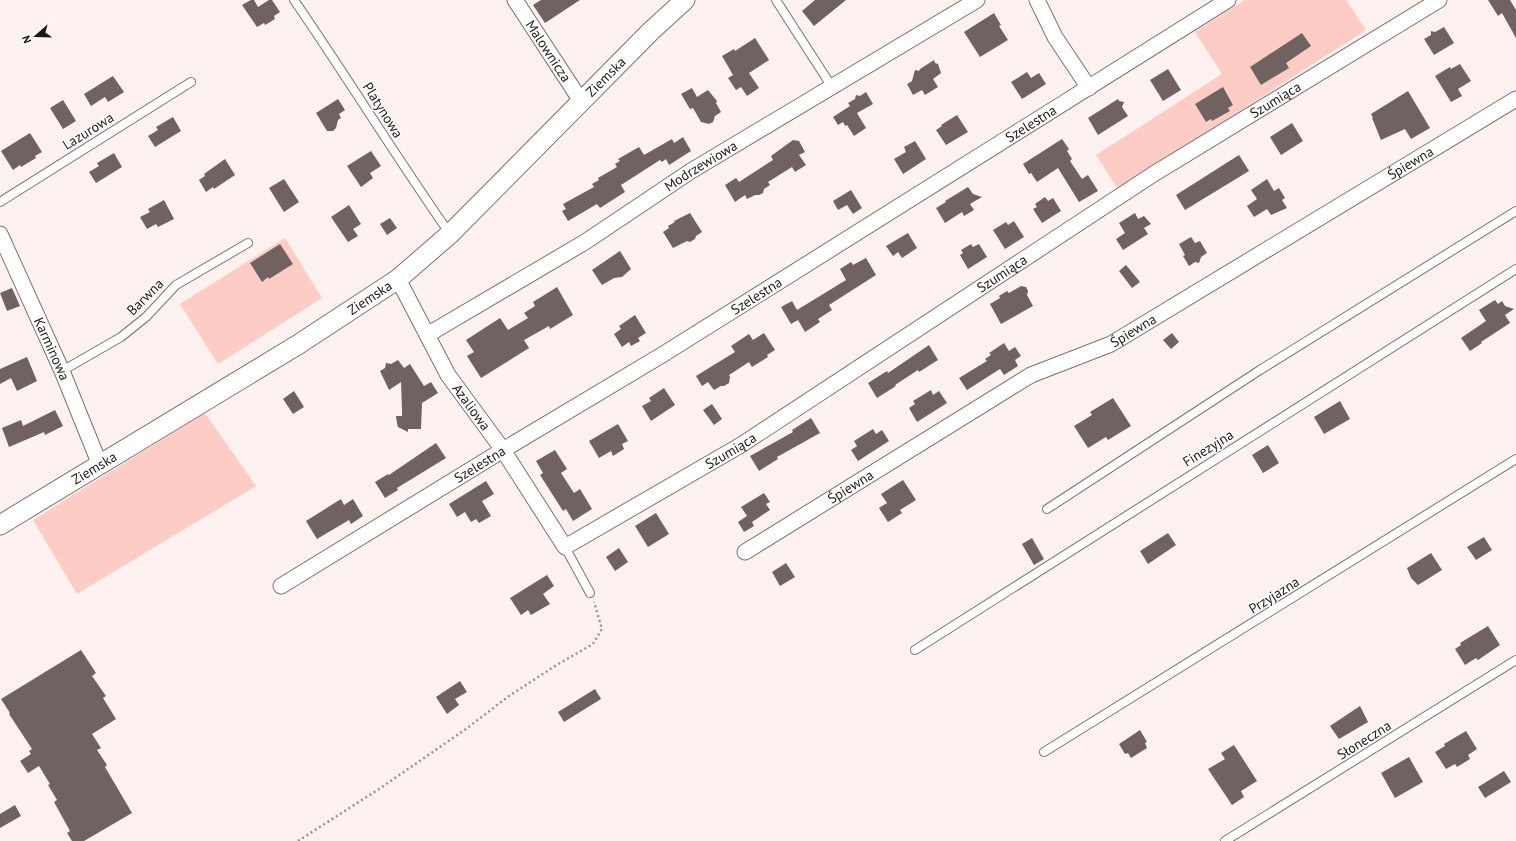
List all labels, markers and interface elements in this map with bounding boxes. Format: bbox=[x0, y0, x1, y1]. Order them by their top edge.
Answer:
north arrow bbox=[16, 16, 56, 56]
street label: Malownicza bbox=[522, 17, 575, 86]
text: N bbox=[19, 34, 34, 45]
street label: Ziemska bbox=[582, 53, 630, 101]
street label: Szumiąca bbox=[1246, 77, 1304, 122]
street label: Platynowa bbox=[359, 79, 407, 141]
street label: Szelestna bbox=[1002, 101, 1060, 146]
street label: Lazurowa bbox=[59, 108, 117, 154]
street label: Modrzewiowa bbox=[661, 136, 741, 195]
street label: Śpiewna bbox=[1384, 142, 1437, 184]
street label: Szumiąca bbox=[973, 250, 1031, 297]
street label: Szelestna bbox=[727, 273, 785, 319]
street label: Barwna bbox=[123, 275, 167, 319]
street label: Ziemska bbox=[344, 277, 395, 319]
street label: Śpiewna bbox=[1107, 310, 1160, 351]
street label: Karminowa bbox=[30, 314, 74, 383]
street label: Azaliowa bbox=[448, 380, 495, 434]
street label: Finezyjna bbox=[1179, 425, 1237, 471]
street label: Szumiąca bbox=[702, 428, 760, 473]
street label: Szelestna bbox=[451, 442, 509, 487]
street label: Ziemska bbox=[68, 447, 120, 489]
street label: Śpiewna bbox=[824, 466, 877, 508]
street label: Przyjazna bbox=[1245, 572, 1303, 618]
street label: Słoneczna bbox=[1334, 716, 1395, 764]

